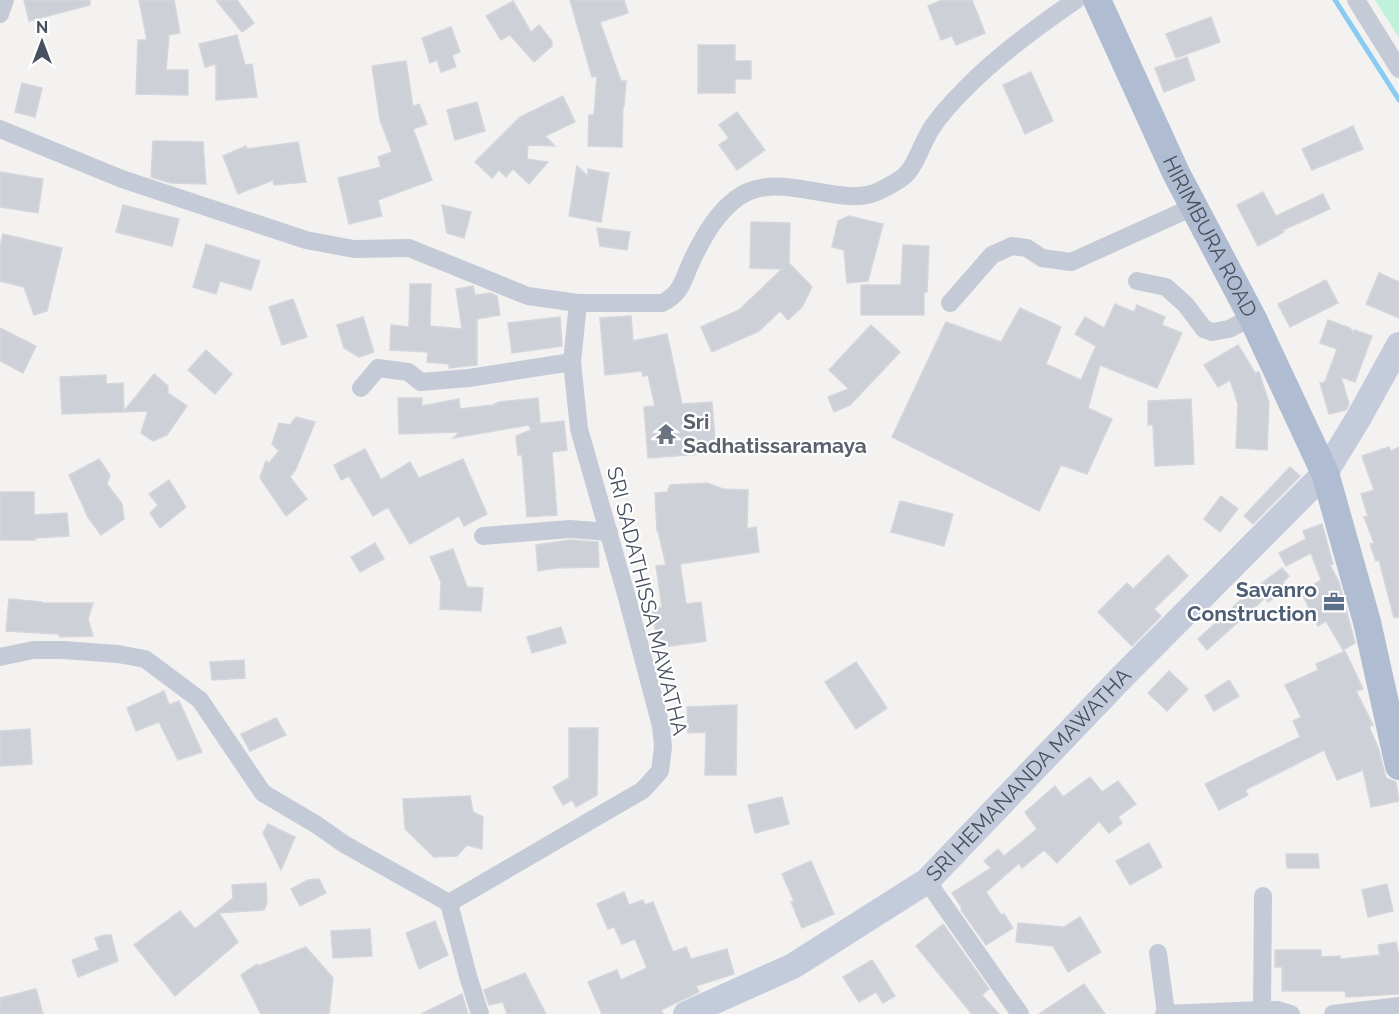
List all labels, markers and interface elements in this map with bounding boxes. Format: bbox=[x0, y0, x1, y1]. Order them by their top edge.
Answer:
north arrow bbox=[12, 12, 72, 72]
text: N bbox=[36, 18, 48, 37]
street label: HIRIMBURA ROAD bbox=[1158, 152, 1263, 321]
place label: Sri Sadhatissaramaya bbox=[683, 409, 867, 458]
temple icon: Sri Sadhatissaramaya bbox=[654, 422, 678, 446]
street label: SRI SADATHISSA MAWATHA bbox=[602, 464, 693, 738]
place label: Savanro Construction bbox=[1187, 577, 1317, 626]
office icon: Savanro Construction bbox=[1322, 590, 1346, 614]
street label: SRI HEMANANDA MAWATHA bbox=[921, 663, 1136, 886]

